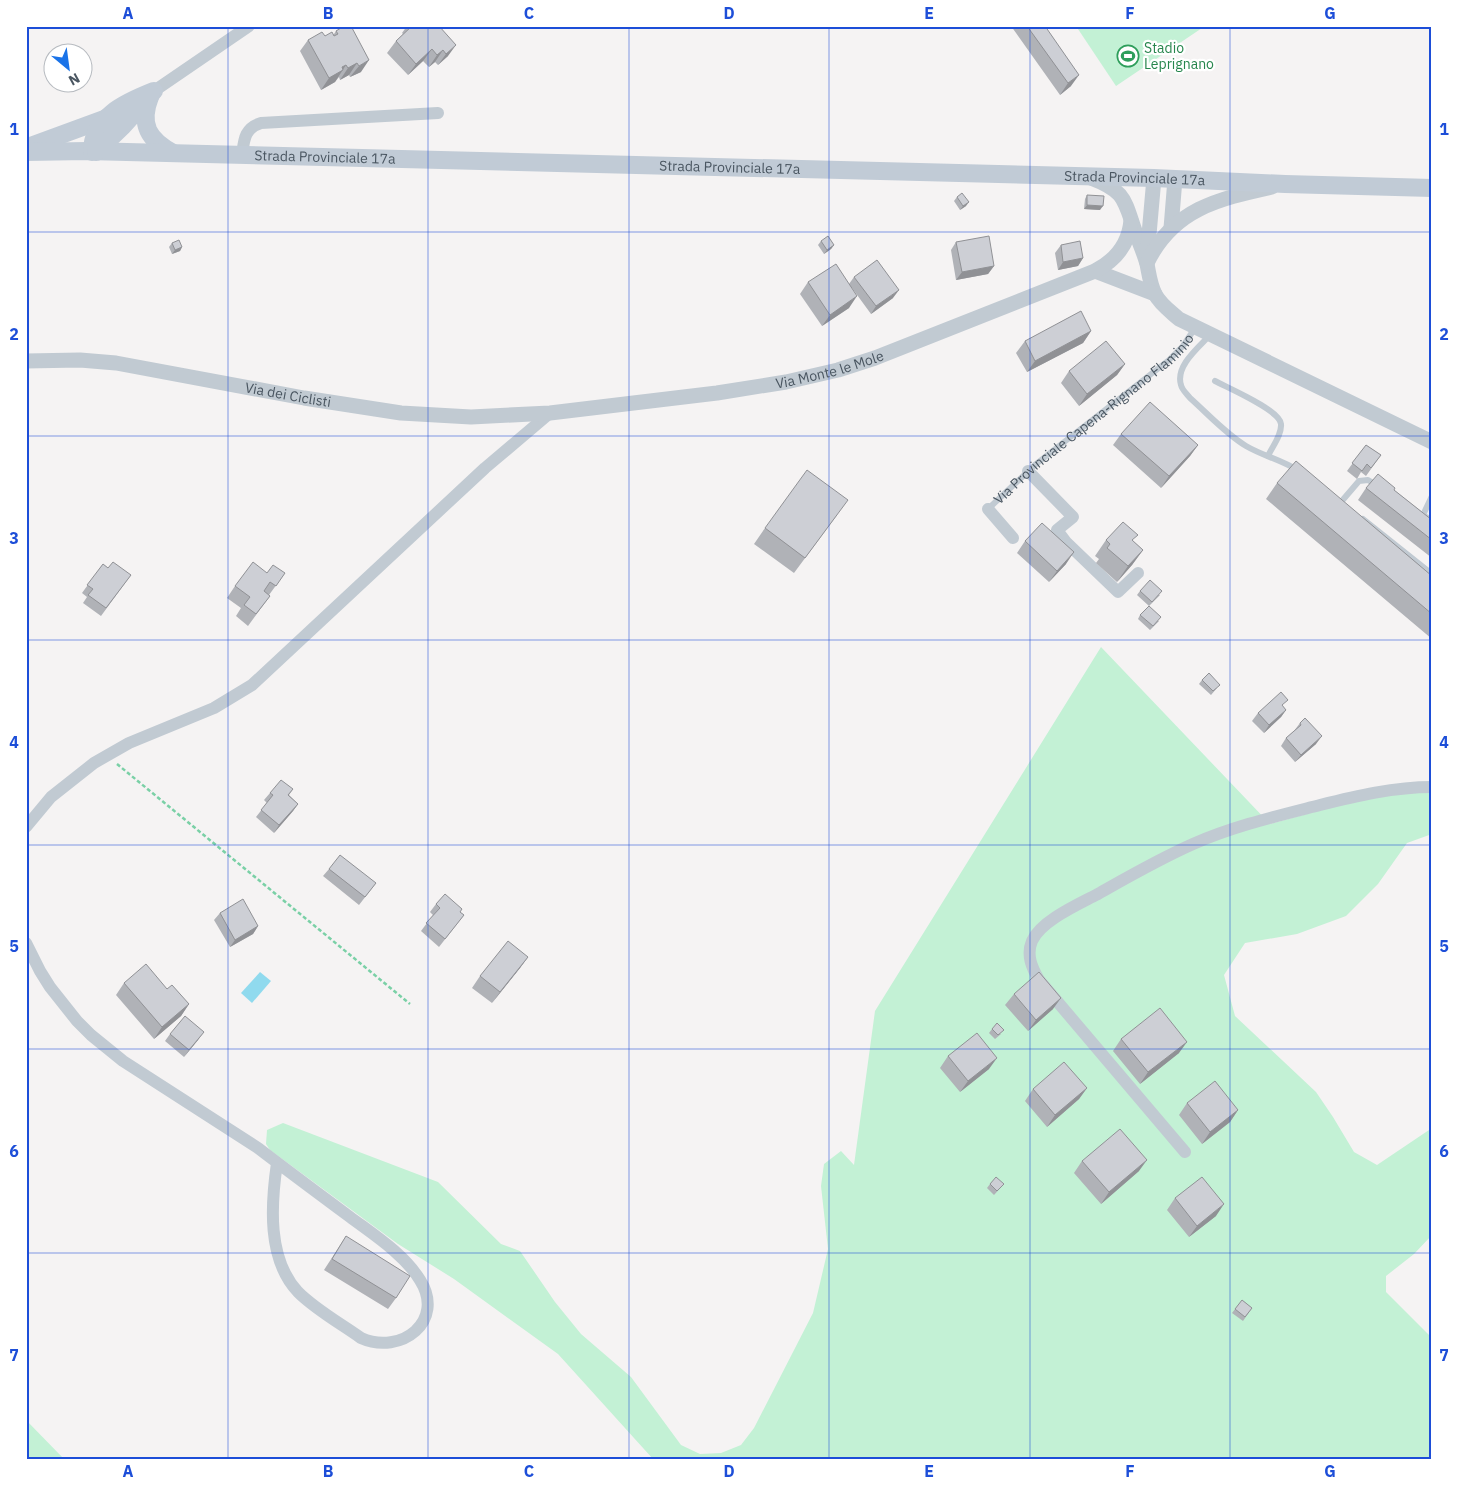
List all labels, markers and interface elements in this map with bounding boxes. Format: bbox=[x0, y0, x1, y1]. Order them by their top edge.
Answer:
text: A bbox=[123, 3, 134, 23]
text: B bbox=[323, 3, 334, 23]
text: C bbox=[524, 3, 534, 23]
text: D bbox=[723, 3, 735, 23]
text: E bbox=[924, 3, 934, 23]
text: F bbox=[1125, 3, 1135, 23]
text: G bbox=[1324, 3, 1336, 23]
place label: Stadio Leprignano bbox=[1144, 39, 1214, 73]
north arrow bbox=[42, 42, 92, 92]
sports icon: Stadio Leprignano bbox=[1116, 44, 1140, 68]
text: N bbox=[66, 69, 83, 90]
text: 1 bbox=[9, 119, 19, 139]
text: 1 bbox=[1439, 119, 1449, 139]
street label: Strada Provinciale 17a bbox=[254, 146, 396, 168]
street label: Strada Provinciale 17a bbox=[659, 156, 801, 178]
street label: Strada Provinciale 17a bbox=[1064, 167, 1206, 189]
text: 2 bbox=[9, 324, 19, 344]
text: 2 bbox=[1439, 324, 1449, 344]
street label: Via Provinciale Capena-Rignano Flaminio bbox=[990, 330, 1198, 508]
street label: Via Monte le Mole bbox=[774, 346, 887, 393]
street label: Via dei Ciclisti bbox=[243, 378, 332, 411]
text: 3 bbox=[9, 528, 19, 548]
text: 3 bbox=[1439, 528, 1449, 548]
text: 4 bbox=[9, 732, 19, 752]
text: 4 bbox=[1439, 732, 1449, 752]
text: 5 bbox=[9, 936, 19, 956]
text: 5 bbox=[1439, 936, 1449, 956]
text: 6 bbox=[9, 1141, 19, 1161]
text: 6 bbox=[1439, 1141, 1449, 1161]
text: 7 bbox=[9, 1345, 19, 1365]
text: 7 bbox=[1439, 1345, 1449, 1365]
text: A bbox=[123, 1461, 134, 1481]
text: B bbox=[323, 1461, 334, 1481]
text: C bbox=[524, 1461, 534, 1481]
text: D bbox=[723, 1461, 735, 1481]
text: E bbox=[924, 1461, 934, 1481]
text: F bbox=[1125, 1461, 1135, 1481]
text: G bbox=[1324, 1461, 1336, 1481]

